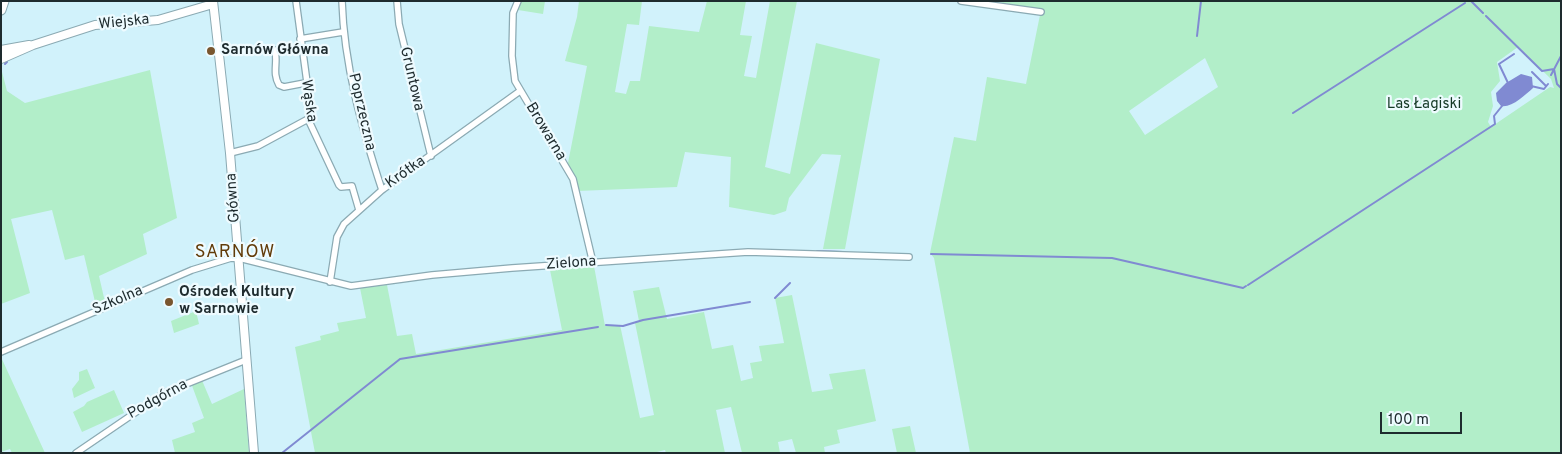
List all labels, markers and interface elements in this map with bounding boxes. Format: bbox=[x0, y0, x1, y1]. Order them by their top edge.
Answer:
street label: Wiejska bbox=[98, 11, 150, 35]
place label: Sarnów Główna bbox=[221, 42, 329, 60]
marker: Sarnów Główna bbox=[205, 45, 217, 57]
street label: Gruntowa bbox=[395, 45, 427, 113]
street label: Poprzeczna bbox=[343, 72, 379, 152]
street label: Wąska bbox=[296, 79, 320, 123]
park label: Las Łagiski bbox=[1387, 96, 1461, 114]
street label: Browarna bbox=[521, 100, 569, 164]
street label: Krótka bbox=[383, 153, 429, 193]
street label: Główna bbox=[223, 173, 245, 223]
district label: SARNÓW bbox=[194, 242, 276, 264]
street label: Zielona bbox=[545, 253, 597, 275]
street label: Szkolna bbox=[90, 282, 146, 320]
place label: Ośrodek Kultury w Sarnowie bbox=[179, 284, 294, 319]
marker: Ośrodek Kultury w Sarnowie bbox=[163, 296, 175, 308]
street label: Podgórna bbox=[125, 376, 191, 424]
scale bar bbox=[1382, 402, 1464, 434]
text: 100 m bbox=[1388, 411, 1429, 430]

